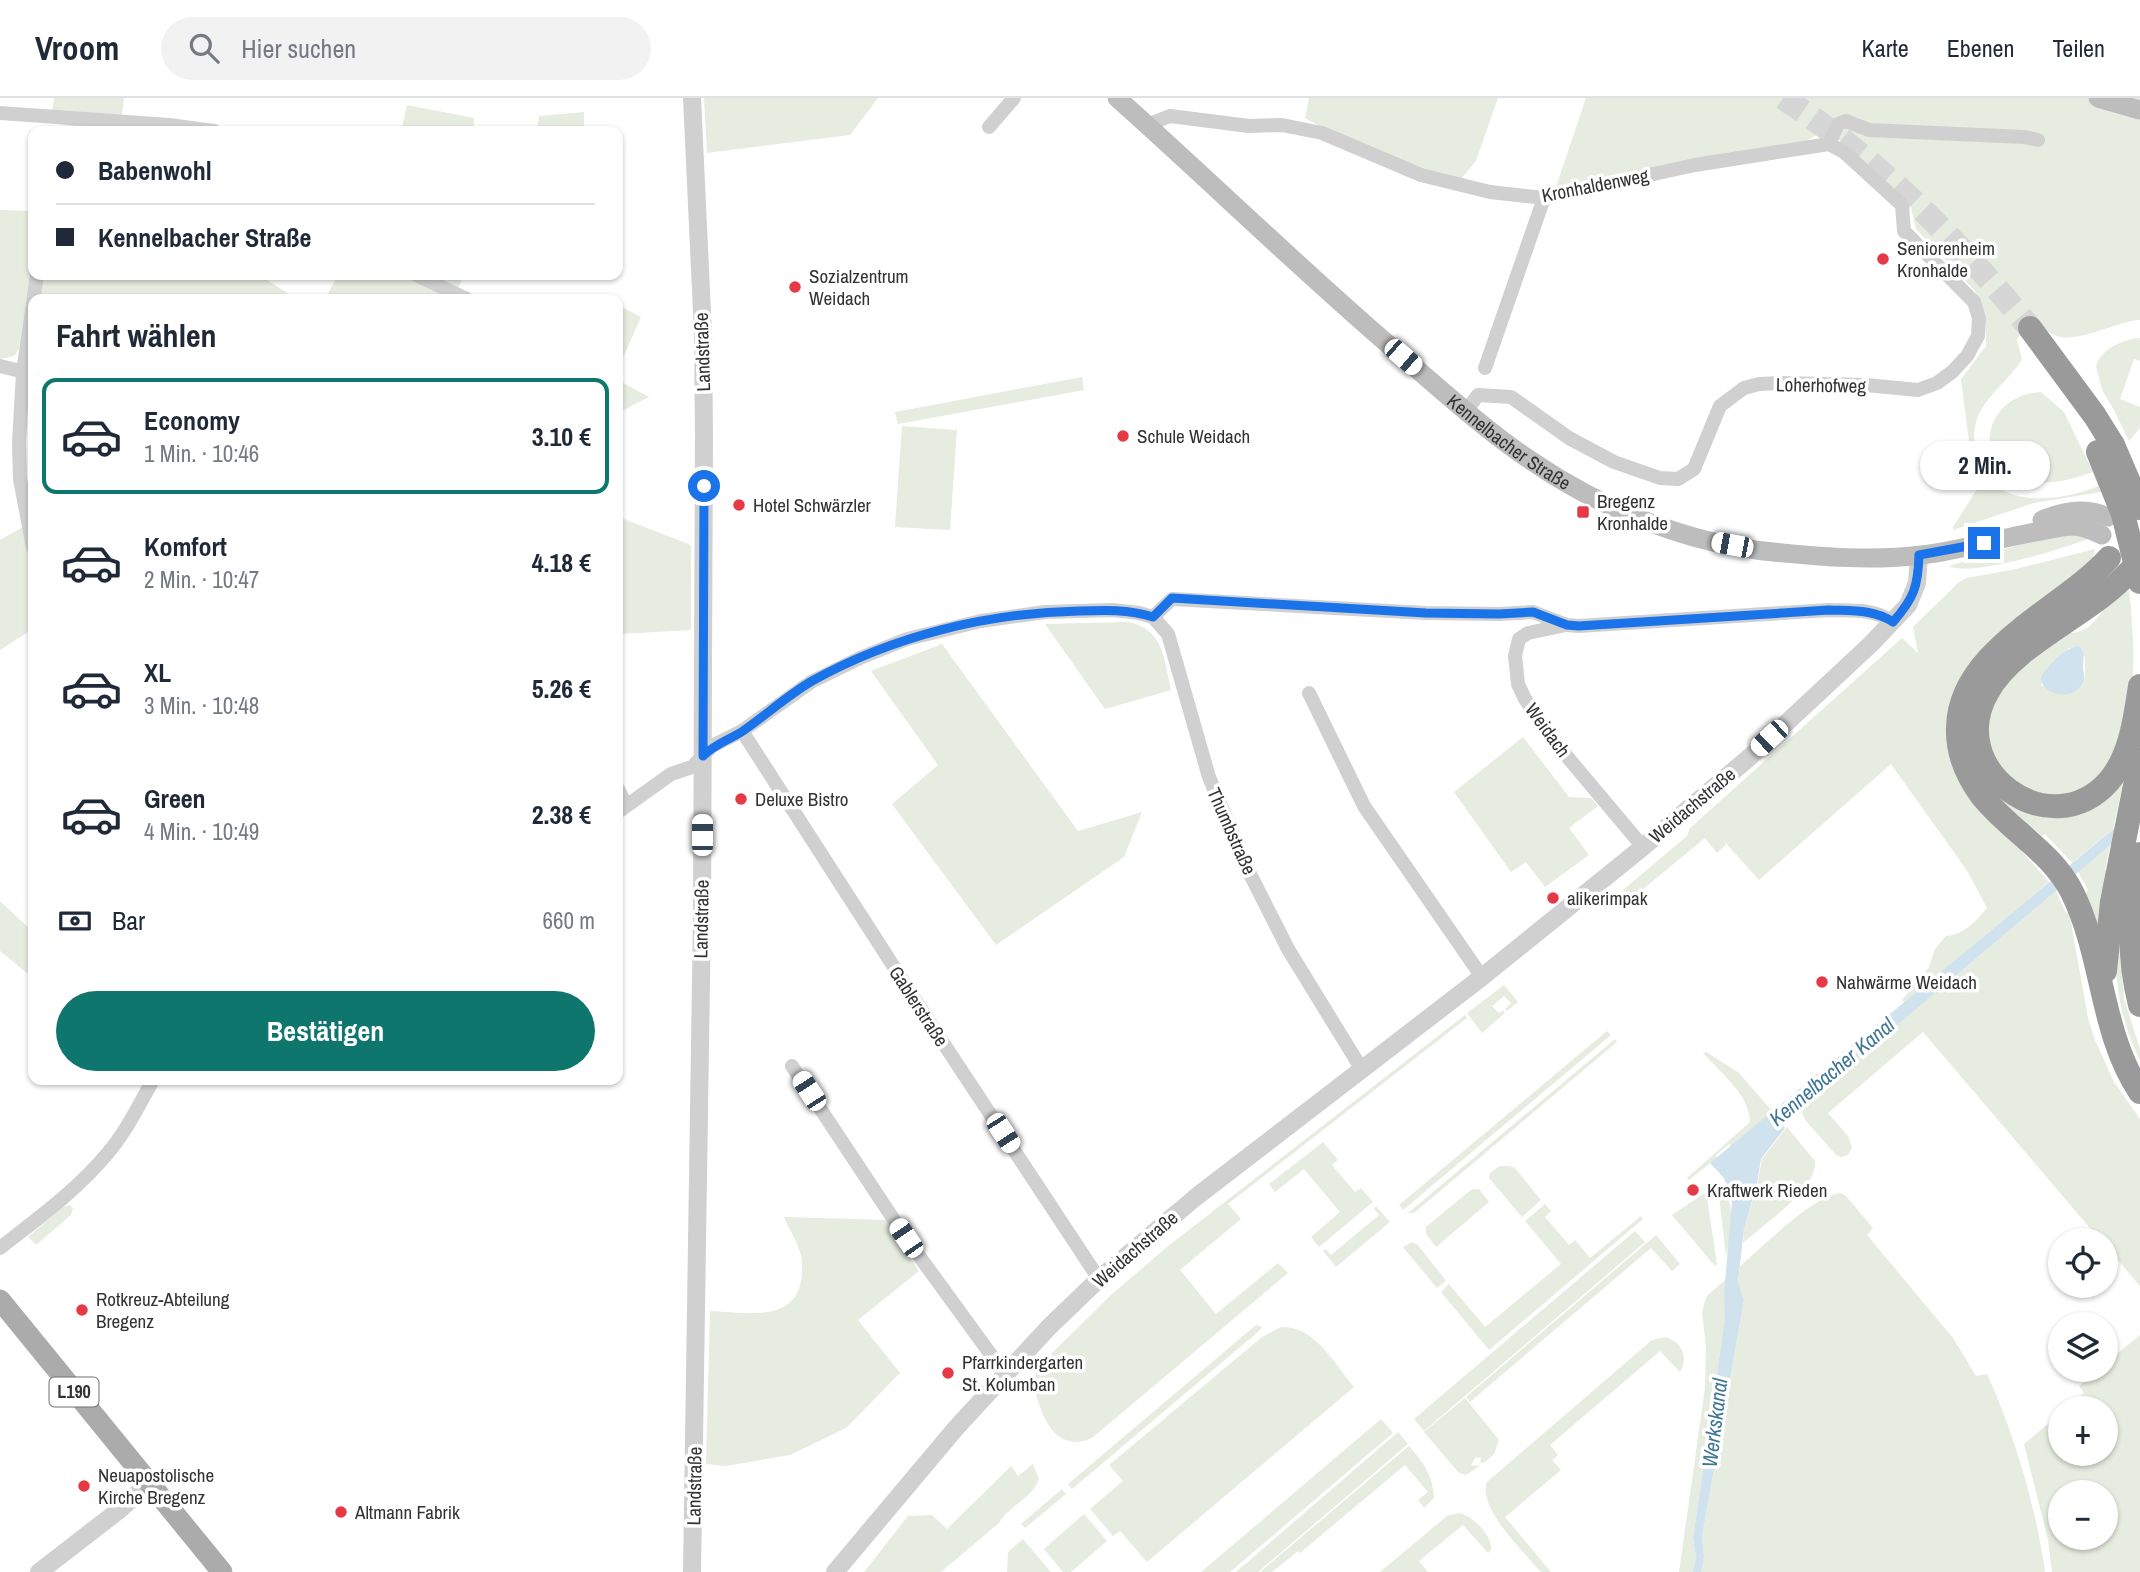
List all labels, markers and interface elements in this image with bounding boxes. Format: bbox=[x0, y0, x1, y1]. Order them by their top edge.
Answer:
search box bbox=[161, 17, 651, 80]
text: Vroom bbox=[35, 26, 119, 70]
icon: search bbox=[185, 29, 223, 67]
text: Hier suchen bbox=[241, 31, 356, 66]
text: Karte bbox=[1862, 32, 1909, 64]
text: Ebenen bbox=[1947, 32, 2014, 64]
text: Teilen bbox=[2052, 32, 2105, 64]
text: Babenwohl bbox=[98, 153, 212, 188]
street label: Kronhaldenweg bbox=[1539, 162, 1651, 208]
text: Kennelbacher Straße bbox=[98, 220, 311, 255]
place label: Seniorenheim Kronhalde bbox=[1897, 235, 1995, 283]
marker: Seniorenheim Kronhalde bbox=[1875, 251, 1891, 267]
place label: Sozialzentrum Weidach bbox=[809, 263, 909, 311]
marker: Sozialzentrum Weidach bbox=[787, 279, 803, 295]
street label: Landstraße bbox=[688, 312, 716, 392]
text: Fahrt wählen bbox=[56, 314, 217, 357]
car bbox=[1381, 335, 1426, 379]
street label: Loherhofweg bbox=[1776, 371, 1867, 399]
street label: Kennelbacher Straße bbox=[1442, 388, 1576, 496]
text: Economy bbox=[144, 403, 240, 438]
icon: car bbox=[60, 405, 123, 468]
text: 3.10 € bbox=[532, 419, 591, 454]
place label: Schule Weidach bbox=[1137, 423, 1250, 449]
marker: Schule Weidach bbox=[1115, 428, 1131, 444]
text: 1 Min. · 10:46 bbox=[144, 438, 259, 469]
callout: 2 Min. bbox=[1919, 442, 2049, 490]
text: 2 Min. bbox=[1958, 450, 2012, 481]
route start bbox=[688, 470, 720, 502]
place label: Bregenz Kronhalde bbox=[1597, 488, 1668, 536]
place label: Hotel Schwärzler bbox=[753, 492, 872, 518]
marker: Hotel Schwärzler bbox=[731, 497, 747, 513]
marker: Bregenz Kronhalde bbox=[1575, 504, 1591, 520]
route end bbox=[1968, 527, 2000, 559]
text: Komfort bbox=[144, 529, 227, 564]
icon: car bbox=[60, 531, 123, 594]
car bbox=[1710, 531, 1755, 559]
text: 4.18 € bbox=[532, 545, 591, 580]
text: 2 Min. · 10:47 bbox=[144, 564, 259, 595]
text: XL bbox=[144, 655, 171, 690]
icon: car bbox=[60, 657, 123, 720]
text: 5.26 € bbox=[532, 671, 591, 706]
text: 3 Min. · 10:48 bbox=[144, 690, 259, 721]
street label: Weidach bbox=[1519, 698, 1577, 762]
car bbox=[1747, 716, 1792, 760]
street label: Weidachstraße bbox=[1643, 761, 1741, 849]
text: Green bbox=[144, 781, 206, 816]
icon: car bbox=[60, 783, 123, 846]
street label: Thumbstraße bbox=[1201, 783, 1263, 879]
place label: Deluxe Bistro bbox=[755, 786, 849, 812]
marker: Deluxe Bistro bbox=[733, 791, 749, 807]
text: 2.38 € bbox=[532, 797, 591, 832]
car bbox=[692, 814, 713, 856]
text: 4 Min. · 10:49 bbox=[144, 816, 259, 847]
street label: Landstraße bbox=[687, 879, 715, 959]
place label: alikerimpak bbox=[1567, 885, 1648, 911]
marker: alikerimpak bbox=[1545, 890, 1561, 906]
icon: cash bbox=[56, 902, 94, 940]
text: Bar bbox=[112, 903, 145, 938]
text: 660 m bbox=[543, 905, 595, 936]
street label: Gablerstraße bbox=[883, 961, 955, 1051]
place label: Nahwärme Weidach bbox=[1836, 969, 1977, 995]
marker: Nahwärme Weidach bbox=[1814, 974, 1830, 990]
button: Bestätigen bbox=[56, 991, 595, 1071]
water label: Kennelbacher Kanal bbox=[1763, 1010, 1901, 1133]
car bbox=[789, 1068, 830, 1114]
car bbox=[983, 1110, 1024, 1156]
place label: Kraftwerk Rieden bbox=[1707, 1177, 1827, 1203]
marker: Kraftwerk Rieden bbox=[1685, 1182, 1701, 1198]
street label: Weidachstraße bbox=[1087, 1205, 1183, 1293]
car bbox=[886, 1215, 927, 1261]
map controls bbox=[2048, 1228, 2118, 1550]
button: locate bbox=[2048, 1228, 2118, 1298]
place label: Rotkreuz-Abteilung Bregenz bbox=[96, 1286, 230, 1334]
marker: Rotkreuz-Abteilung Bregenz bbox=[74, 1302, 90, 1318]
button: layers bbox=[2048, 1312, 2118, 1382]
place label: Pfarrkindergarten St. Kolumban bbox=[962, 1349, 1083, 1397]
marker: Pfarrkindergarten St. Kolumban bbox=[940, 1365, 956, 1381]
water label: Werkskanal bbox=[1695, 1376, 1734, 1469]
road number: L190 bbox=[50, 1378, 98, 1406]
button: + bbox=[2048, 1396, 2118, 1466]
street label: Landstraße bbox=[680, 1446, 708, 1526]
place label: Neuapostolische Kirche Bregenz bbox=[98, 1462, 214, 1510]
marker: Neuapostolische Kirche Bregenz bbox=[76, 1478, 92, 1494]
button: − bbox=[2048, 1480, 2118, 1550]
place label: Altmann Fabrik bbox=[354, 1499, 460, 1525]
marker: Altmann Fabrik bbox=[333, 1504, 349, 1520]

